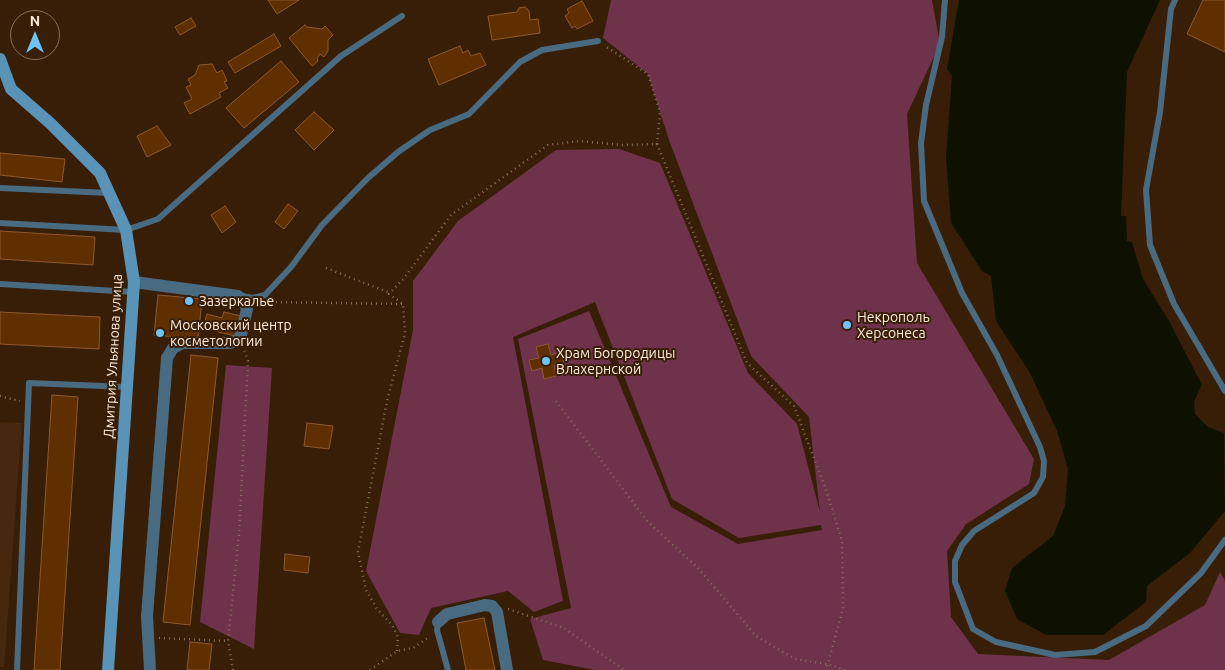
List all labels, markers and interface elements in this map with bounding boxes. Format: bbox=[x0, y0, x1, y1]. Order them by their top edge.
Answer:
north arrow bbox=[10, 10, 60, 60]
text: N bbox=[30, 13, 40, 29]
street label: Дмитрия Ульянова улица bbox=[100, 273, 126, 439]
place label: Зазеркалье bbox=[199, 293, 274, 309]
marker: Зазеркалье bbox=[183, 295, 195, 307]
place label: Некрополь Херсонеса bbox=[857, 309, 930, 342]
place label: Московский центр косметологии bbox=[170, 317, 292, 350]
marker: Некрополь Херсонеса bbox=[841, 319, 853, 331]
marker: Московский центр косметологии bbox=[154, 327, 166, 339]
place label: Храм Богородицы Влахернской bbox=[556, 345, 675, 378]
marker: Храм Богородицы Влахернской bbox=[540, 355, 552, 367]

